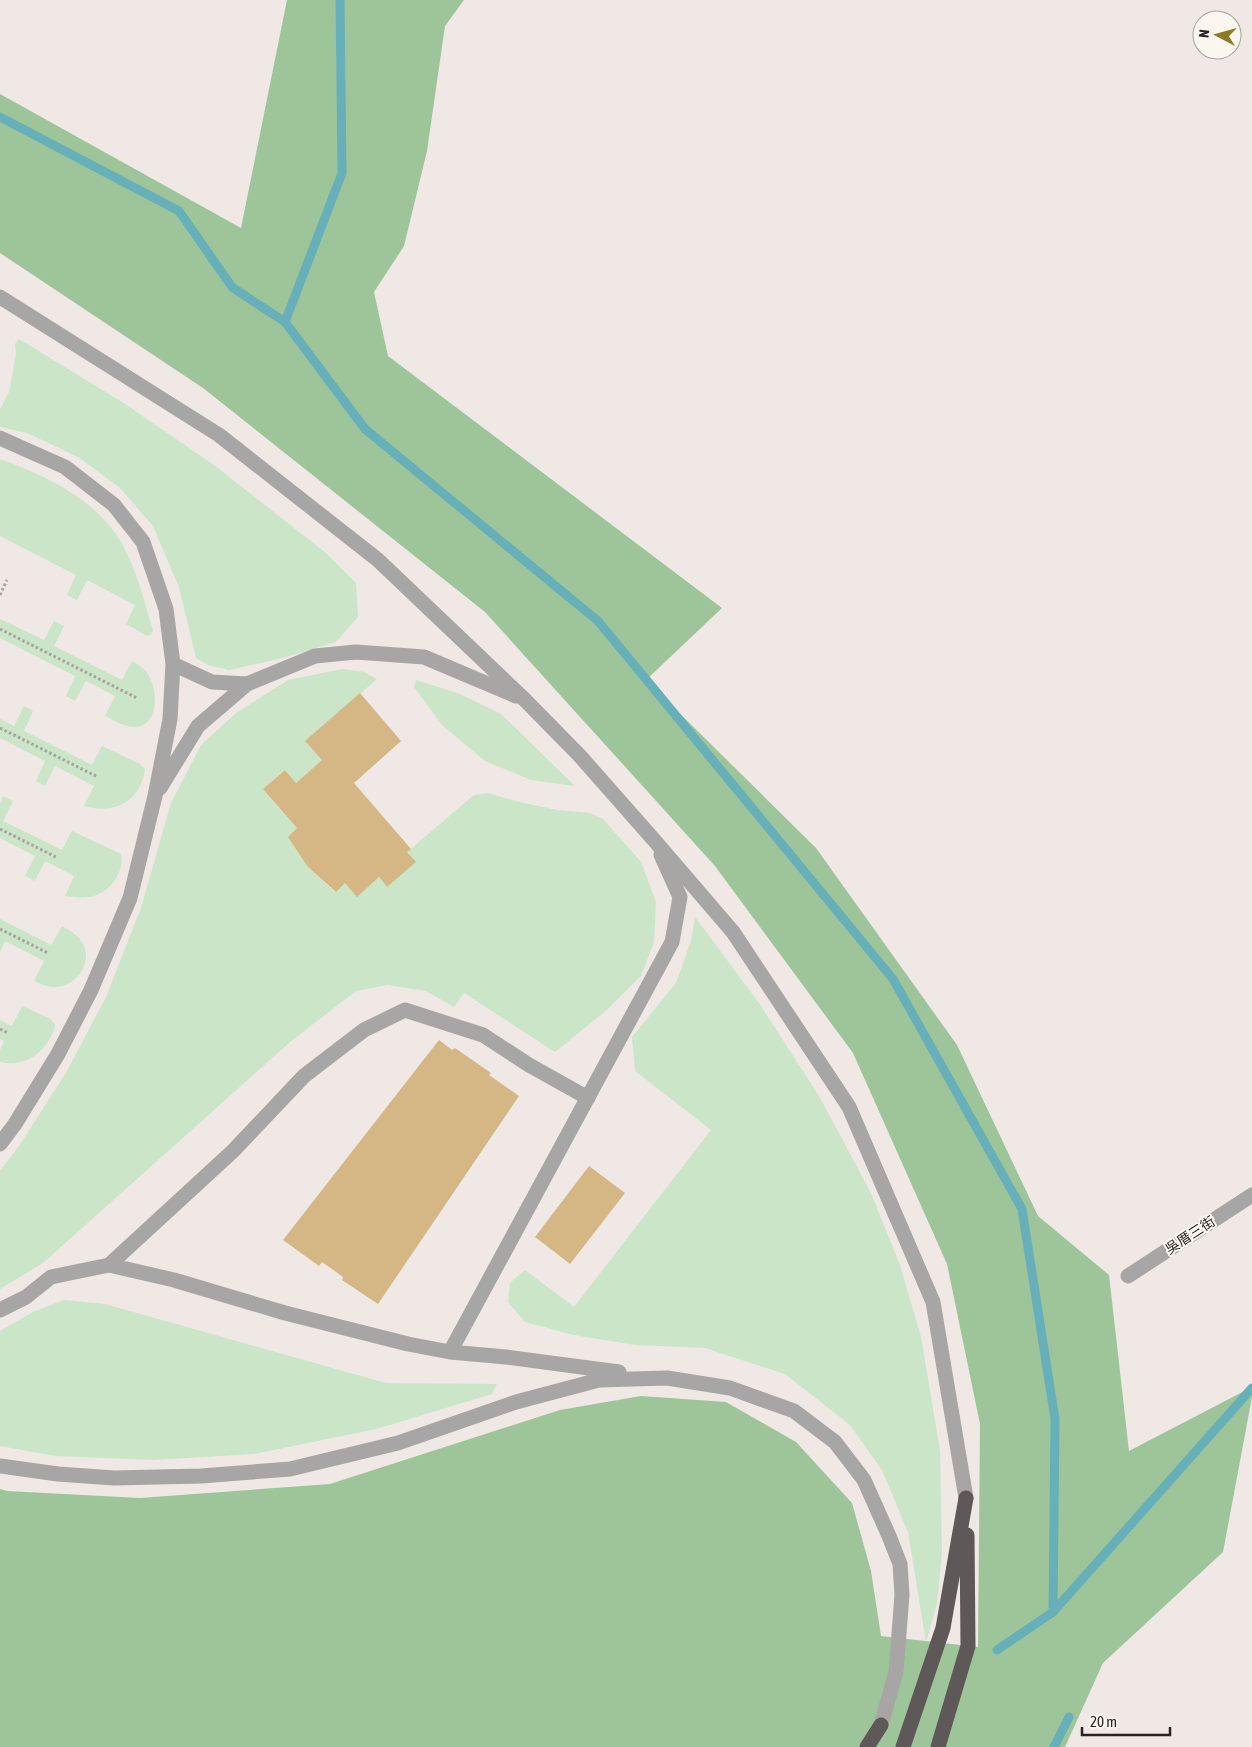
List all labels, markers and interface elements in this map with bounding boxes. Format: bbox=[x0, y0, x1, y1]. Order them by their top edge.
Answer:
north arrow bbox=[1192, 10, 1242, 60]
text: N bbox=[1196, 29, 1212, 39]
street label: 吳厝三街 bbox=[1162, 1213, 1218, 1257]
scale bar bbox=[1082, 1704, 1170, 1736]
text: 20 m bbox=[1090, 1713, 1117, 1730]

